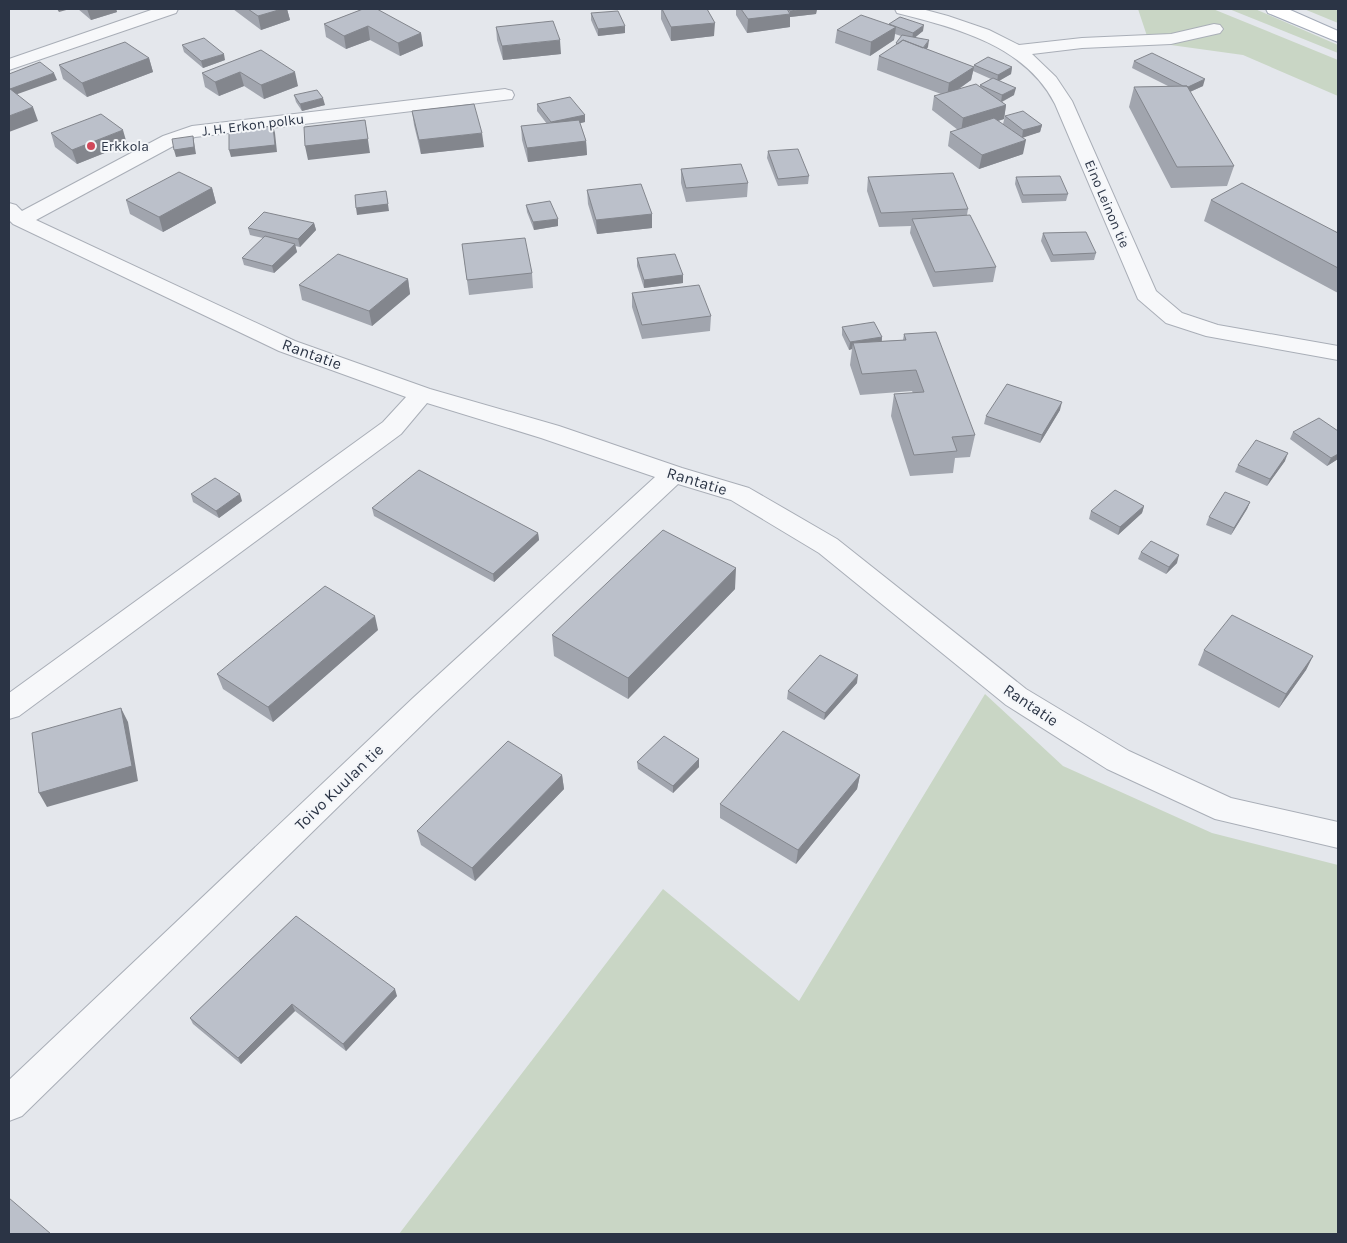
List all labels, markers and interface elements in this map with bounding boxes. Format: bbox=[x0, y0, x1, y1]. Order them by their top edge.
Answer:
street label: J. H. Erkon polku bbox=[201, 110, 305, 140]
place label: Erkkola bbox=[101, 138, 149, 155]
marker: Erkkola bbox=[85, 140, 97, 152]
street label: Eino Leinon tie bbox=[1081, 157, 1133, 251]
street label: Rantatie bbox=[280, 334, 344, 374]
street label: Rantatie bbox=[665, 463, 729, 499]
street label: Rantatie bbox=[1000, 680, 1062, 730]
street label: Toivo Kuulan tie bbox=[291, 740, 387, 834]

